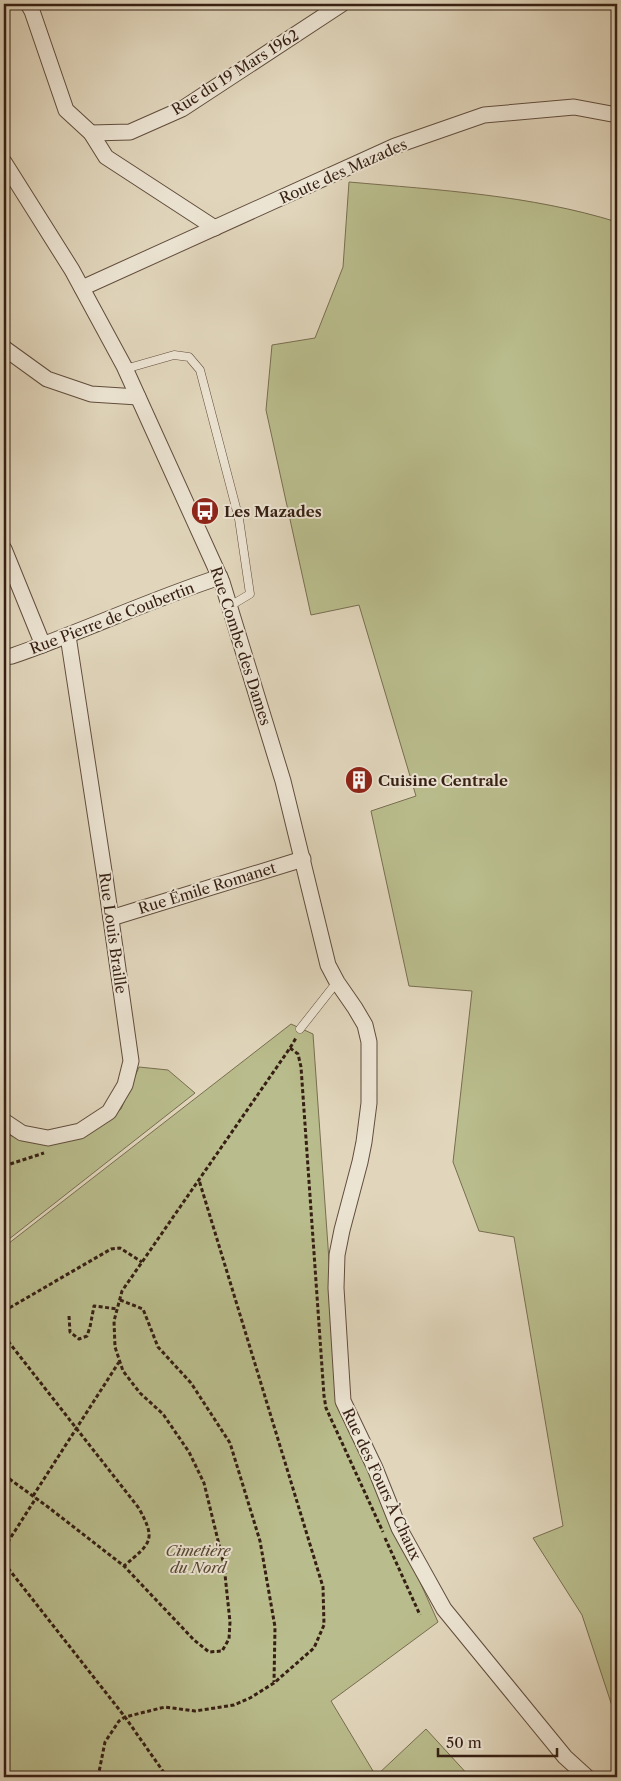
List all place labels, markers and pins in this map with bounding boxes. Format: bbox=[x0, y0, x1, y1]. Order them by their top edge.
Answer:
bus stop icon: Les Mazades bbox=[190, 496, 220, 526]
place label: Les Mazades bbox=[224, 502, 322, 521]
building icon: Cuisine Centrale bbox=[344, 765, 374, 795]
place label: Cuisine Centrale bbox=[378, 771, 508, 790]

